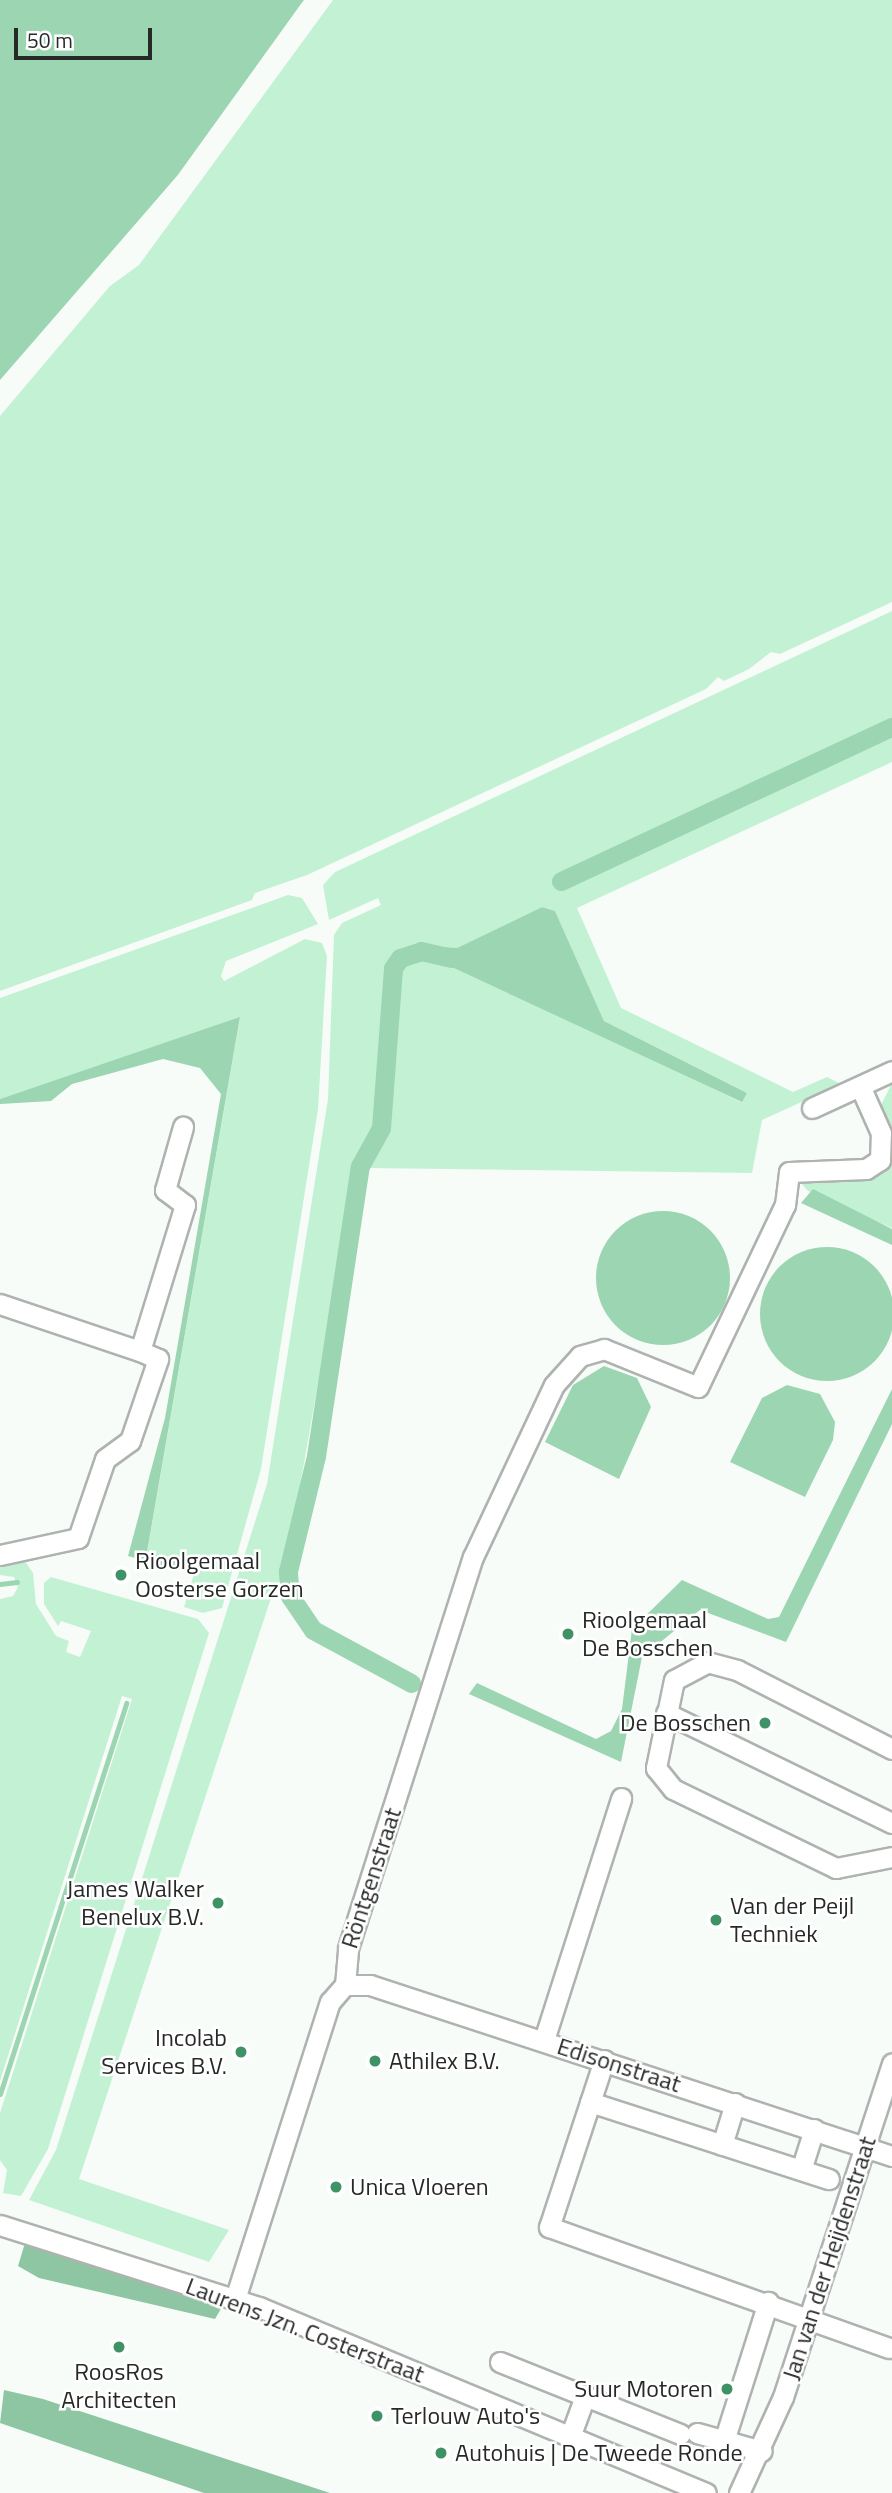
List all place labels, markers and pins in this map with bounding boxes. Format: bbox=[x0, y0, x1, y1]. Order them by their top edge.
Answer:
place label: Rioolgemaal Oosterse Gorzen bbox=[135, 1547, 304, 1603]
marker: Rioolgemaal Oosterse Gorzen bbox=[113, 1567, 129, 1583]
place label: Rioolgemaal De Bosschen bbox=[582, 1606, 713, 1662]
marker: Rioolgemaal De Bosschen bbox=[560, 1626, 576, 1642]
place label: De Bosschen bbox=[620, 1709, 751, 1737]
marker: De Bosschen bbox=[757, 1715, 773, 1731]
place label: James Walker Benelux B.V. bbox=[66, 1875, 204, 1931]
place label: Van der Peijl Techniek bbox=[730, 1892, 854, 1948]
marker: James Walker Benelux B.V. bbox=[210, 1895, 226, 1911]
marker: Van der Peijl Techniek bbox=[708, 1912, 724, 1928]
place label: Incolab Services B.V. bbox=[101, 2024, 227, 2080]
marker: Incolab Services B.V. bbox=[233, 2044, 249, 2060]
place label: Athilex B.V. bbox=[389, 2047, 500, 2075]
marker: Athilex B.V. bbox=[367, 2053, 383, 2069]
place label: Unica Vloeren bbox=[350, 2173, 489, 2201]
marker: Unica Vloeren bbox=[328, 2179, 344, 2195]
marker: RoosRos Architecten bbox=[111, 2339, 127, 2355]
place label: RoosRos Architecten bbox=[61, 2358, 177, 2414]
place label: Suur Motoren bbox=[574, 2375, 713, 2403]
marker: Suur Motoren bbox=[719, 2381, 735, 2397]
place label: Terlouw Auto's bbox=[391, 2402, 540, 2430]
marker: Terlouw Auto's bbox=[369, 2408, 385, 2424]
place label: Autohuis | De Tweede Ronde bbox=[455, 2439, 743, 2467]
marker: Autohuis | De Tweede Ronde bbox=[433, 2445, 449, 2461]

